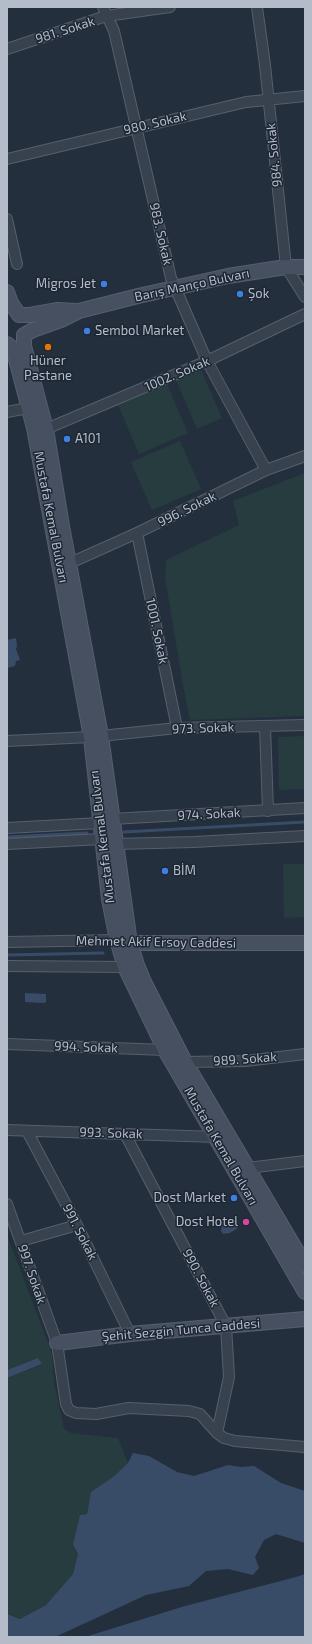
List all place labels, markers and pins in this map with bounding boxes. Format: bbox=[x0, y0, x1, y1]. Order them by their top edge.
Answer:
place label: Migros Jet bbox=[36, 276, 96, 292]
marker: Migros Jet bbox=[99, 279, 109, 289]
place label: Şok bbox=[248, 286, 269, 302]
marker: Şok bbox=[235, 289, 245, 299]
place label: Sembol Market bbox=[95, 323, 184, 339]
marker: Sembol Market bbox=[82, 326, 92, 336]
marker: Hüner Pastane bbox=[43, 342, 53, 352]
place label: Hüner Pastane bbox=[24, 353, 72, 384]
place label: A101 bbox=[75, 431, 101, 447]
marker: A101 bbox=[62, 434, 72, 444]
place label: BİM bbox=[173, 863, 196, 879]
marker: BİM bbox=[160, 866, 170, 876]
place label: Dost Market bbox=[153, 1190, 226, 1206]
marker: Dost Market bbox=[229, 1193, 239, 1203]
place label: Dost Hotel bbox=[176, 1214, 238, 1230]
marker: Dost Hotel bbox=[241, 1217, 251, 1227]

